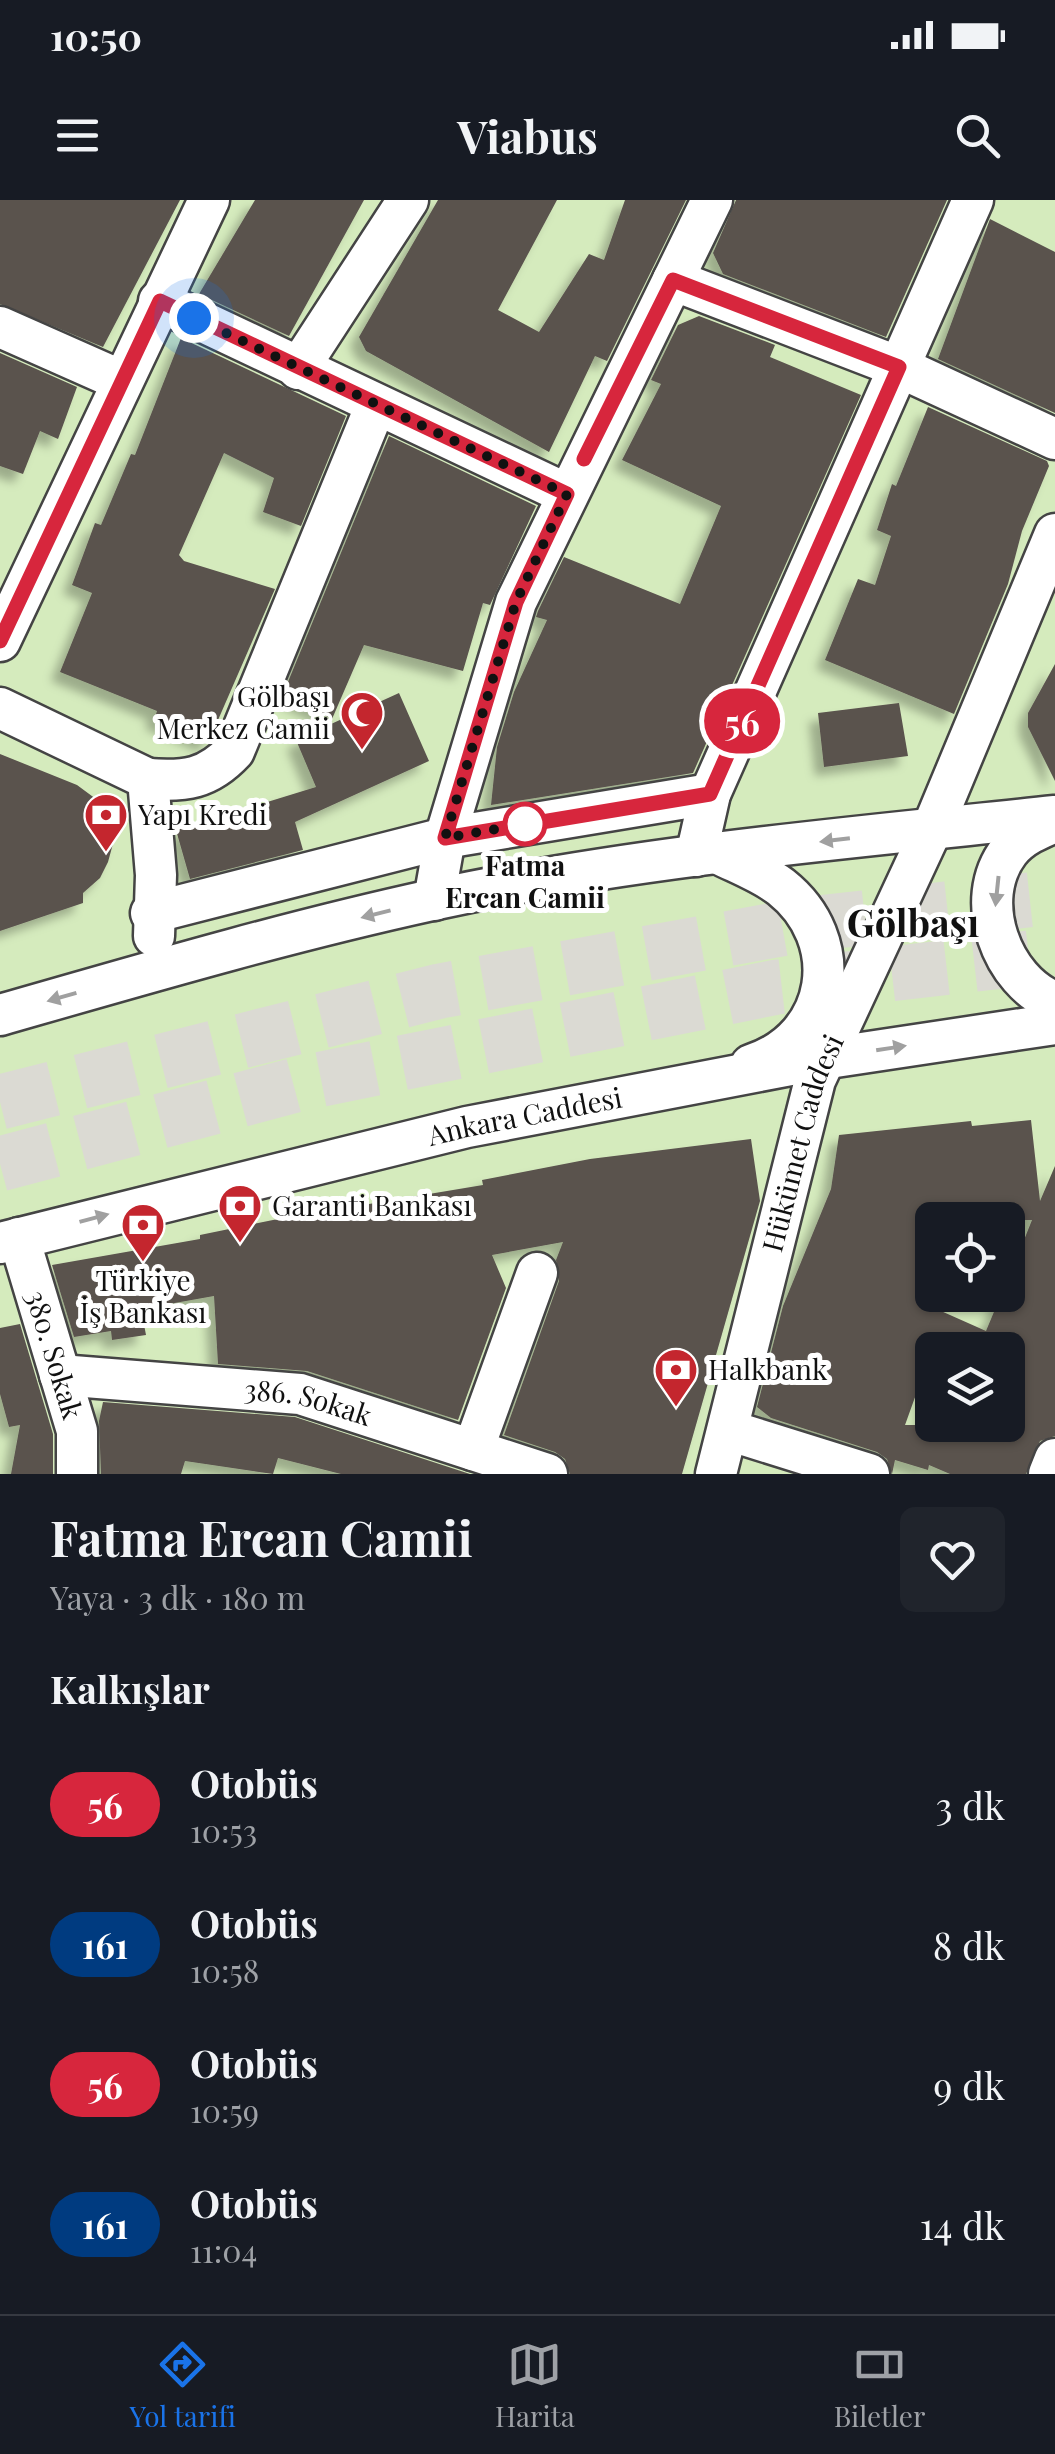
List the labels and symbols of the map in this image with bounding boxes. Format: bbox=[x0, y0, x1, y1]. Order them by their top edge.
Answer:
your location bbox=[169, 293, 219, 343]
place label: Gölbaşı Merkez Camii bbox=[156, 677, 330, 746]
line badge: 56 bbox=[697, 688, 787, 754]
mosque icon: Gölbaşı Merkez Camii bbox=[339, 690, 385, 751]
bank icon: Yapı Kredi bbox=[83, 792, 129, 853]
place label: Yapı Kredi bbox=[137, 795, 267, 832]
marker: Fatma Ercan Camii bbox=[504, 803, 546, 845]
one-way arrow bbox=[818, 832, 850, 848]
place label: Fatma Ercan Camii bbox=[445, 846, 605, 915]
one-way arrow bbox=[989, 875, 1005, 907]
district label: Gölbaşı bbox=[847, 896, 979, 947]
one-way arrow bbox=[360, 907, 391, 922]
one-way arrow bbox=[46, 990, 77, 1006]
street label: Hükümet Caddesi bbox=[753, 1028, 851, 1256]
one-way arrow bbox=[876, 1040, 907, 1055]
street label: Ankara Caddesi bbox=[423, 1078, 625, 1153]
bank icon: Garanti Bankası bbox=[217, 1183, 263, 1244]
place label: Garanti Bankası bbox=[272, 1186, 472, 1223]
bank icon: Türkiye İş Bankası bbox=[120, 1202, 166, 1263]
one-way arrow bbox=[79, 1209, 110, 1225]
place label: Türkiye İş Bankası bbox=[80, 1261, 206, 1330]
street label: 380. Sokak bbox=[19, 1286, 93, 1424]
bank icon: Halkbank bbox=[653, 1347, 699, 1408]
place label: Halkbank bbox=[708, 1350, 828, 1387]
street label: 386. Sokak bbox=[243, 1370, 378, 1433]

